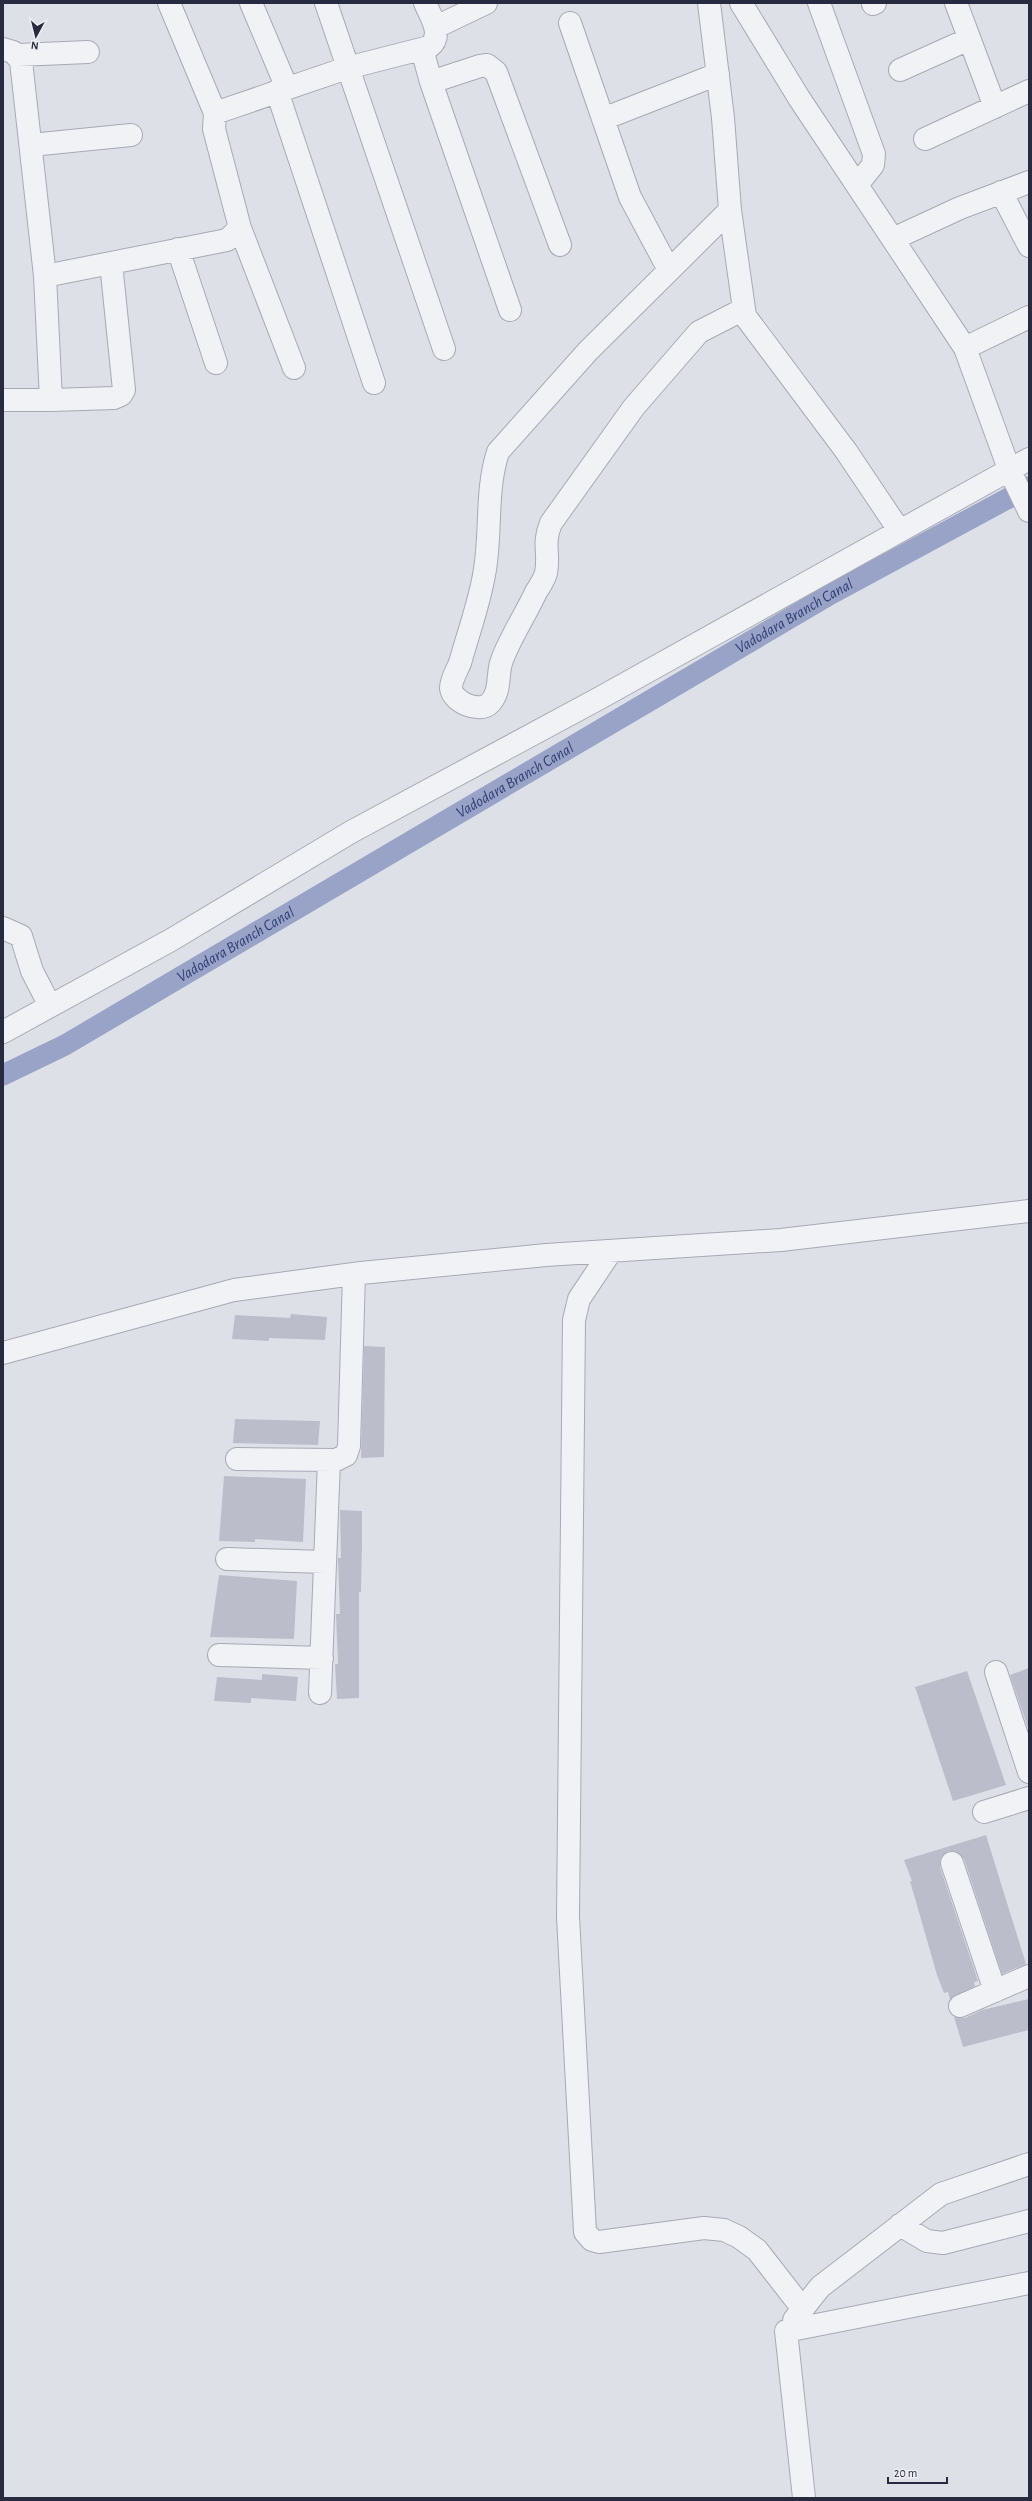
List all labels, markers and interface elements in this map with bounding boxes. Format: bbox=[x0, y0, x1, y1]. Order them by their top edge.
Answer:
north arrow bbox=[16, 16, 56, 56]
text: N bbox=[30, 40, 39, 51]
water label: Vadodara Branch Canal bbox=[733, 576, 856, 656]
water label: Vadodara Branch Canal bbox=[453, 739, 576, 821]
water label: Vadodara Branch Canal bbox=[174, 904, 297, 985]
scale bar bbox=[888, 2459, 947, 2485]
text: 20 m bbox=[894, 2467, 917, 2479]

